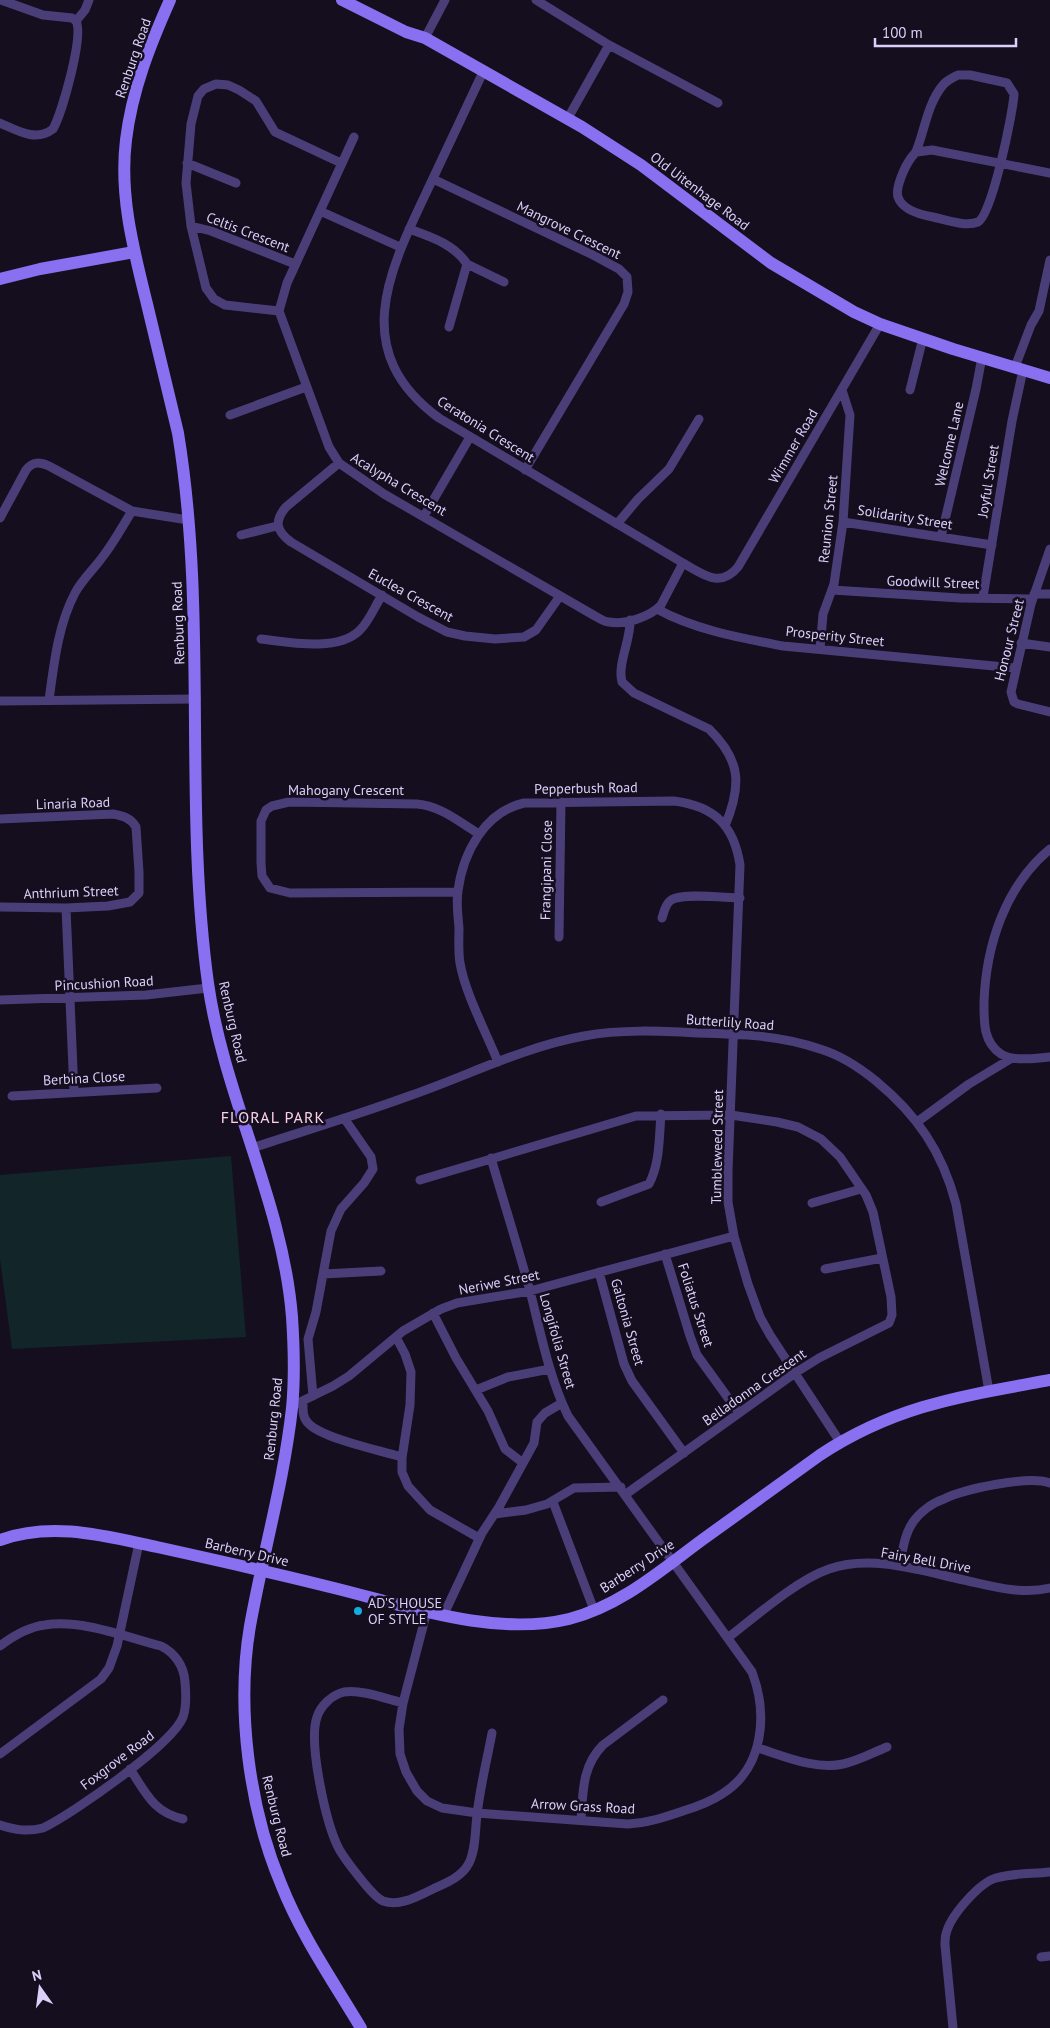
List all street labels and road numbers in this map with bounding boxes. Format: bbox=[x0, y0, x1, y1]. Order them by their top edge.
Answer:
street label: Renburg Road bbox=[111, 16, 155, 100]
street label: Old Uitenhage Road bbox=[647, 148, 753, 234]
street label: Mangrove Crescent bbox=[514, 197, 624, 263]
street label: Celtis Crescent bbox=[204, 208, 292, 256]
street label: Ceratonia Crescent bbox=[434, 392, 538, 466]
street label: Welcome Lane bbox=[930, 400, 968, 488]
street label: Wimmer Road bbox=[764, 405, 822, 487]
street label: Joyful Street bbox=[973, 443, 1003, 520]
street label: Acalypha Crescent bbox=[348, 448, 450, 520]
street label: Reunion Street bbox=[814, 474, 842, 564]
street label: Solidarity Street bbox=[856, 501, 954, 533]
street label: Euclea Crescent bbox=[365, 564, 457, 626]
street label: Goodwill Street bbox=[886, 571, 980, 593]
street label: Renburg Road bbox=[168, 581, 188, 665]
street label: Honour Street bbox=[990, 597, 1028, 683]
street label: Prosperity Street bbox=[785, 622, 885, 650]
street label: Pepperbush Road bbox=[534, 778, 638, 798]
street label: Mahogany Crescent bbox=[288, 781, 404, 799]
street label: Linaria Road bbox=[35, 793, 111, 813]
street label: Frangipani Close bbox=[536, 820, 556, 920]
street label: Anthrium Street bbox=[23, 881, 119, 903]
street label: Pincushion Road bbox=[54, 971, 154, 995]
street label: Renburg Road bbox=[215, 979, 251, 1065]
street label: Butterlily Road bbox=[685, 1010, 775, 1034]
street label: Berbina Close bbox=[42, 1067, 126, 1089]
street label: Tumbleweed Street bbox=[707, 1089, 727, 1205]
street label: Foliatus Street bbox=[674, 1261, 718, 1349]
street label: Neriwe Street bbox=[457, 1265, 541, 1299]
street label: Galtonia Street bbox=[607, 1276, 649, 1368]
street label: Longifolia Street bbox=[536, 1291, 580, 1391]
street label: Belladonna Crescent bbox=[699, 1344, 810, 1429]
street label: Renburg Road bbox=[260, 1377, 286, 1461]
street label: Barberry Drive bbox=[203, 1534, 291, 1570]
street label: Barberry Drive bbox=[596, 1535, 678, 1597]
street label: Fairy Bell Drive bbox=[880, 1543, 972, 1577]
street label: Foxgrove Road bbox=[76, 1726, 158, 1794]
street label: Renburg Road bbox=[258, 1773, 296, 1859]
street label: Arrow Grass Road bbox=[530, 1794, 636, 1818]

